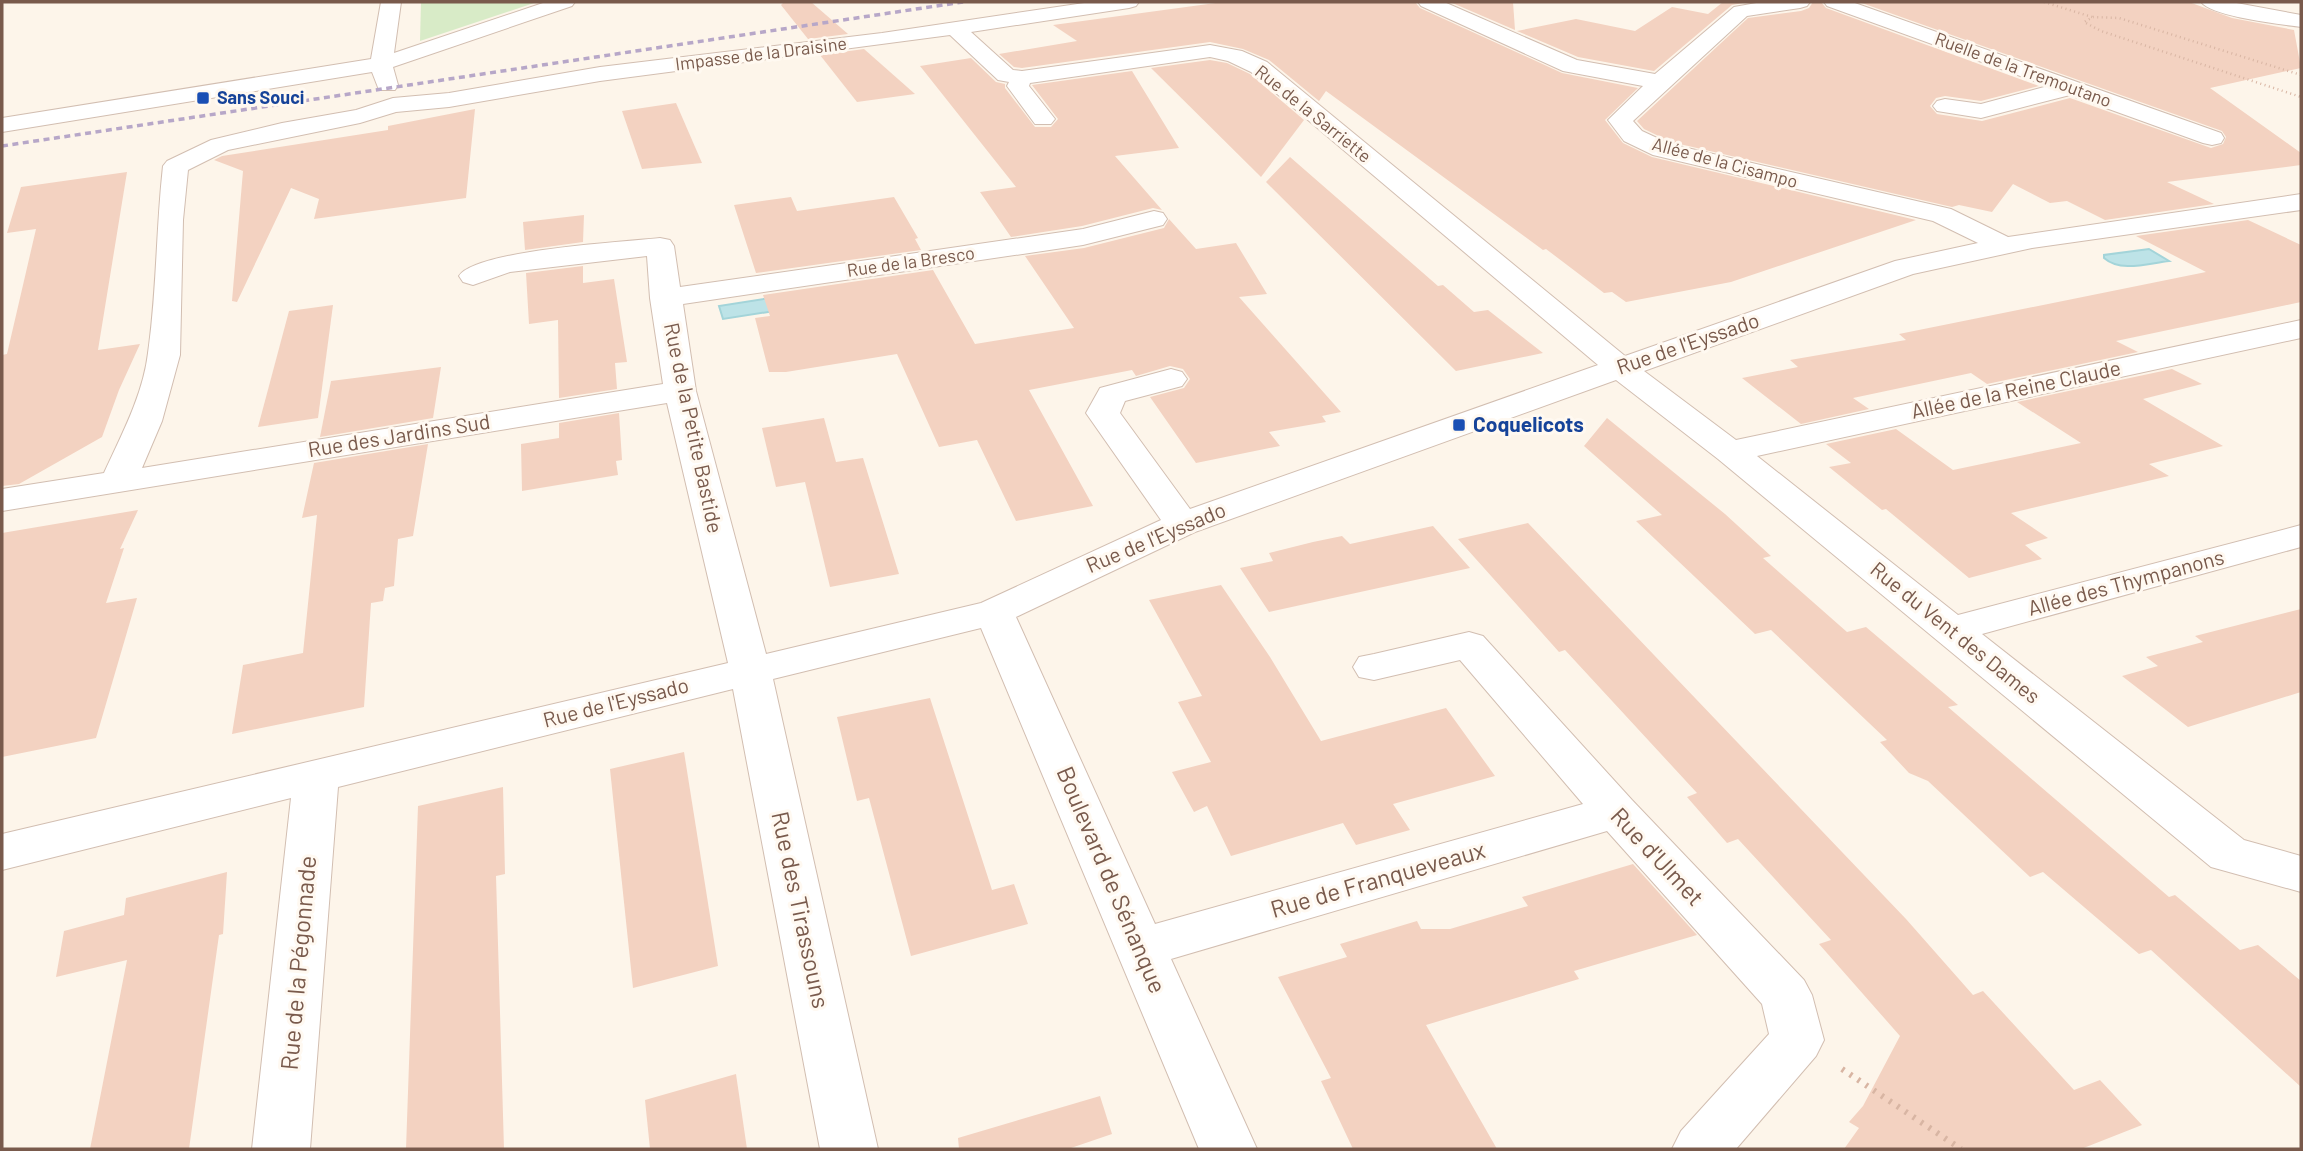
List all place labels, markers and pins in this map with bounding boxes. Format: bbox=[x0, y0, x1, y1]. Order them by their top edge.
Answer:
place label: Sans Souci bbox=[217, 86, 304, 108]
marker: Sans Souci bbox=[195, 90, 211, 106]
place label: Coquelicots bbox=[1473, 411, 1584, 436]
marker: Coquelicots bbox=[1451, 417, 1467, 433]

